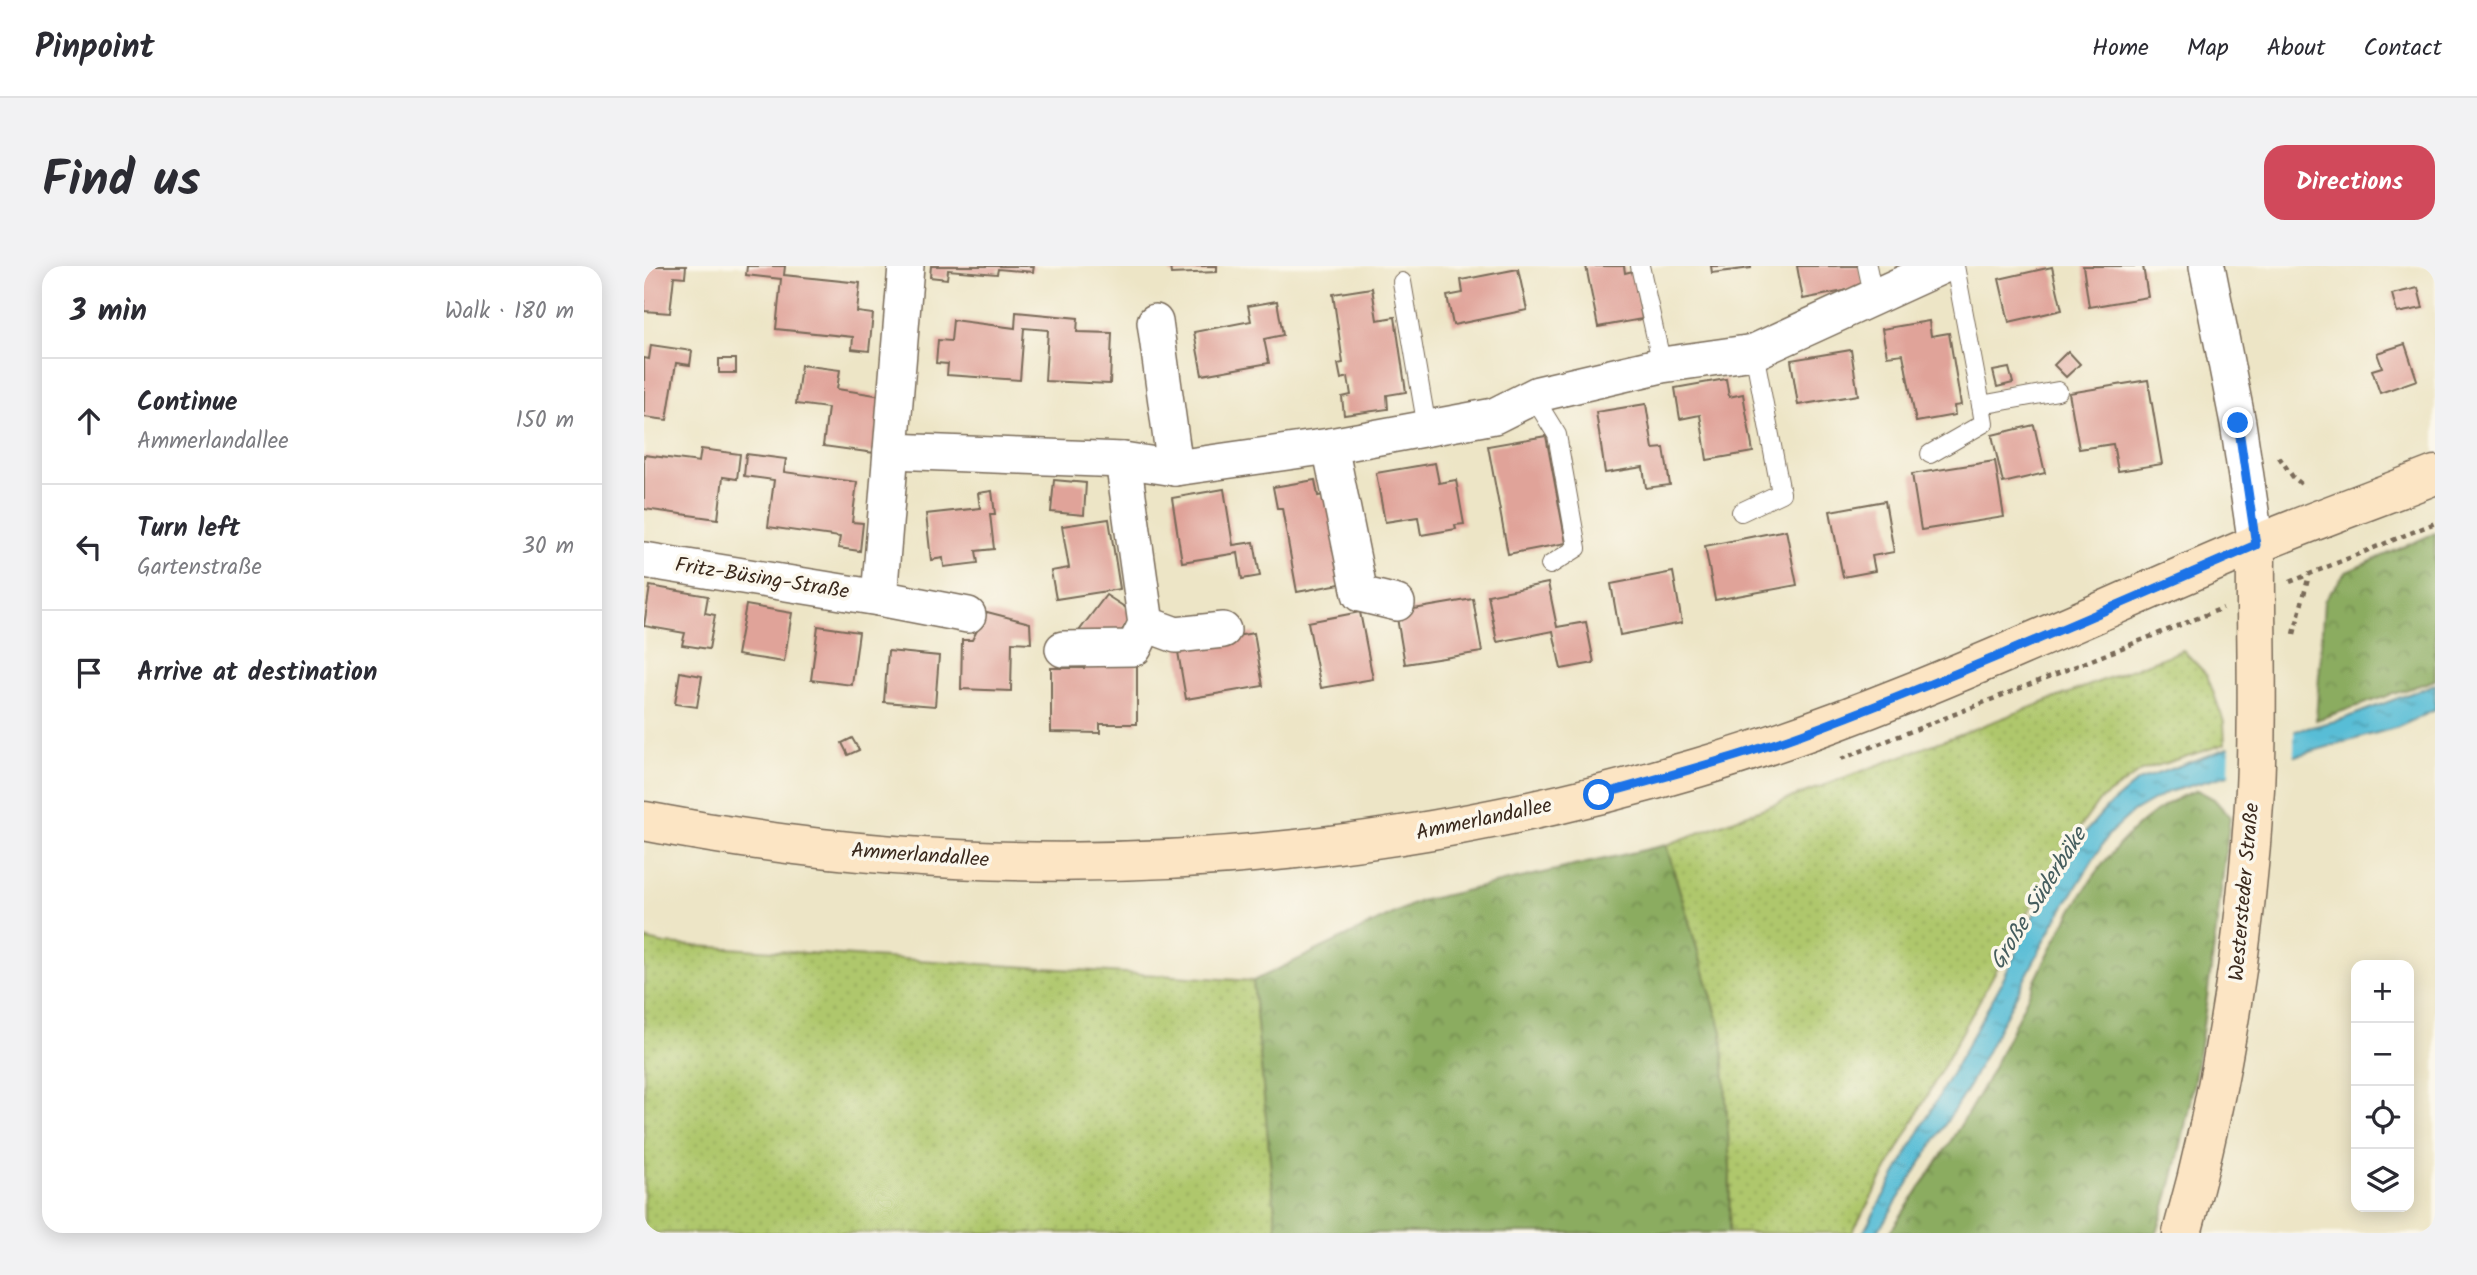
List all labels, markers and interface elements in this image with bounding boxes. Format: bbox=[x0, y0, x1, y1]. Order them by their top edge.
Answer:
text: Pinpoint bbox=[35, 22, 155, 75]
text: Home bbox=[2092, 29, 2149, 68]
text: Map bbox=[2187, 29, 2229, 68]
text: About bbox=[2267, 29, 2325, 68]
text: Contact bbox=[2363, 29, 2442, 68]
text: Find us bbox=[42, 143, 200, 221]
button: Directions bbox=[2264, 145, 2435, 220]
text: 3 min bbox=[70, 288, 147, 336]
text: Walk · 180 m bbox=[445, 294, 574, 330]
text: Continue bbox=[137, 382, 238, 424]
icon: ahead bbox=[70, 402, 108, 440]
text: 150 m bbox=[515, 403, 574, 439]
route end bbox=[2222, 407, 2253, 438]
text: Ammerlandallee bbox=[137, 424, 288, 460]
text: Turn left bbox=[137, 508, 240, 550]
icon: left bbox=[70, 528, 108, 566]
text: 30 m bbox=[522, 529, 574, 565]
street label: Fritz-Büsing-Straße bbox=[673, 549, 852, 609]
text: Gartenstraße bbox=[137, 550, 262, 586]
text: Arrive at destination bbox=[137, 652, 377, 694]
icon: arrive bbox=[70, 654, 108, 692]
route start bbox=[1583, 779, 1614, 810]
street label: Ammerlandallee bbox=[1413, 789, 1556, 851]
street label: Westersteder Straße bbox=[2221, 801, 2269, 983]
water label: Große Süderbäke bbox=[1981, 819, 2099, 977]
street label: Ammerlandallee bbox=[850, 835, 991, 877]
map controls bbox=[2351, 960, 2414, 1212]
button: + bbox=[2351, 960, 2414, 1023]
button: − bbox=[2351, 1023, 2414, 1086]
button: locate bbox=[2351, 1086, 2414, 1149]
button: layers bbox=[2351, 1149, 2414, 1212]

